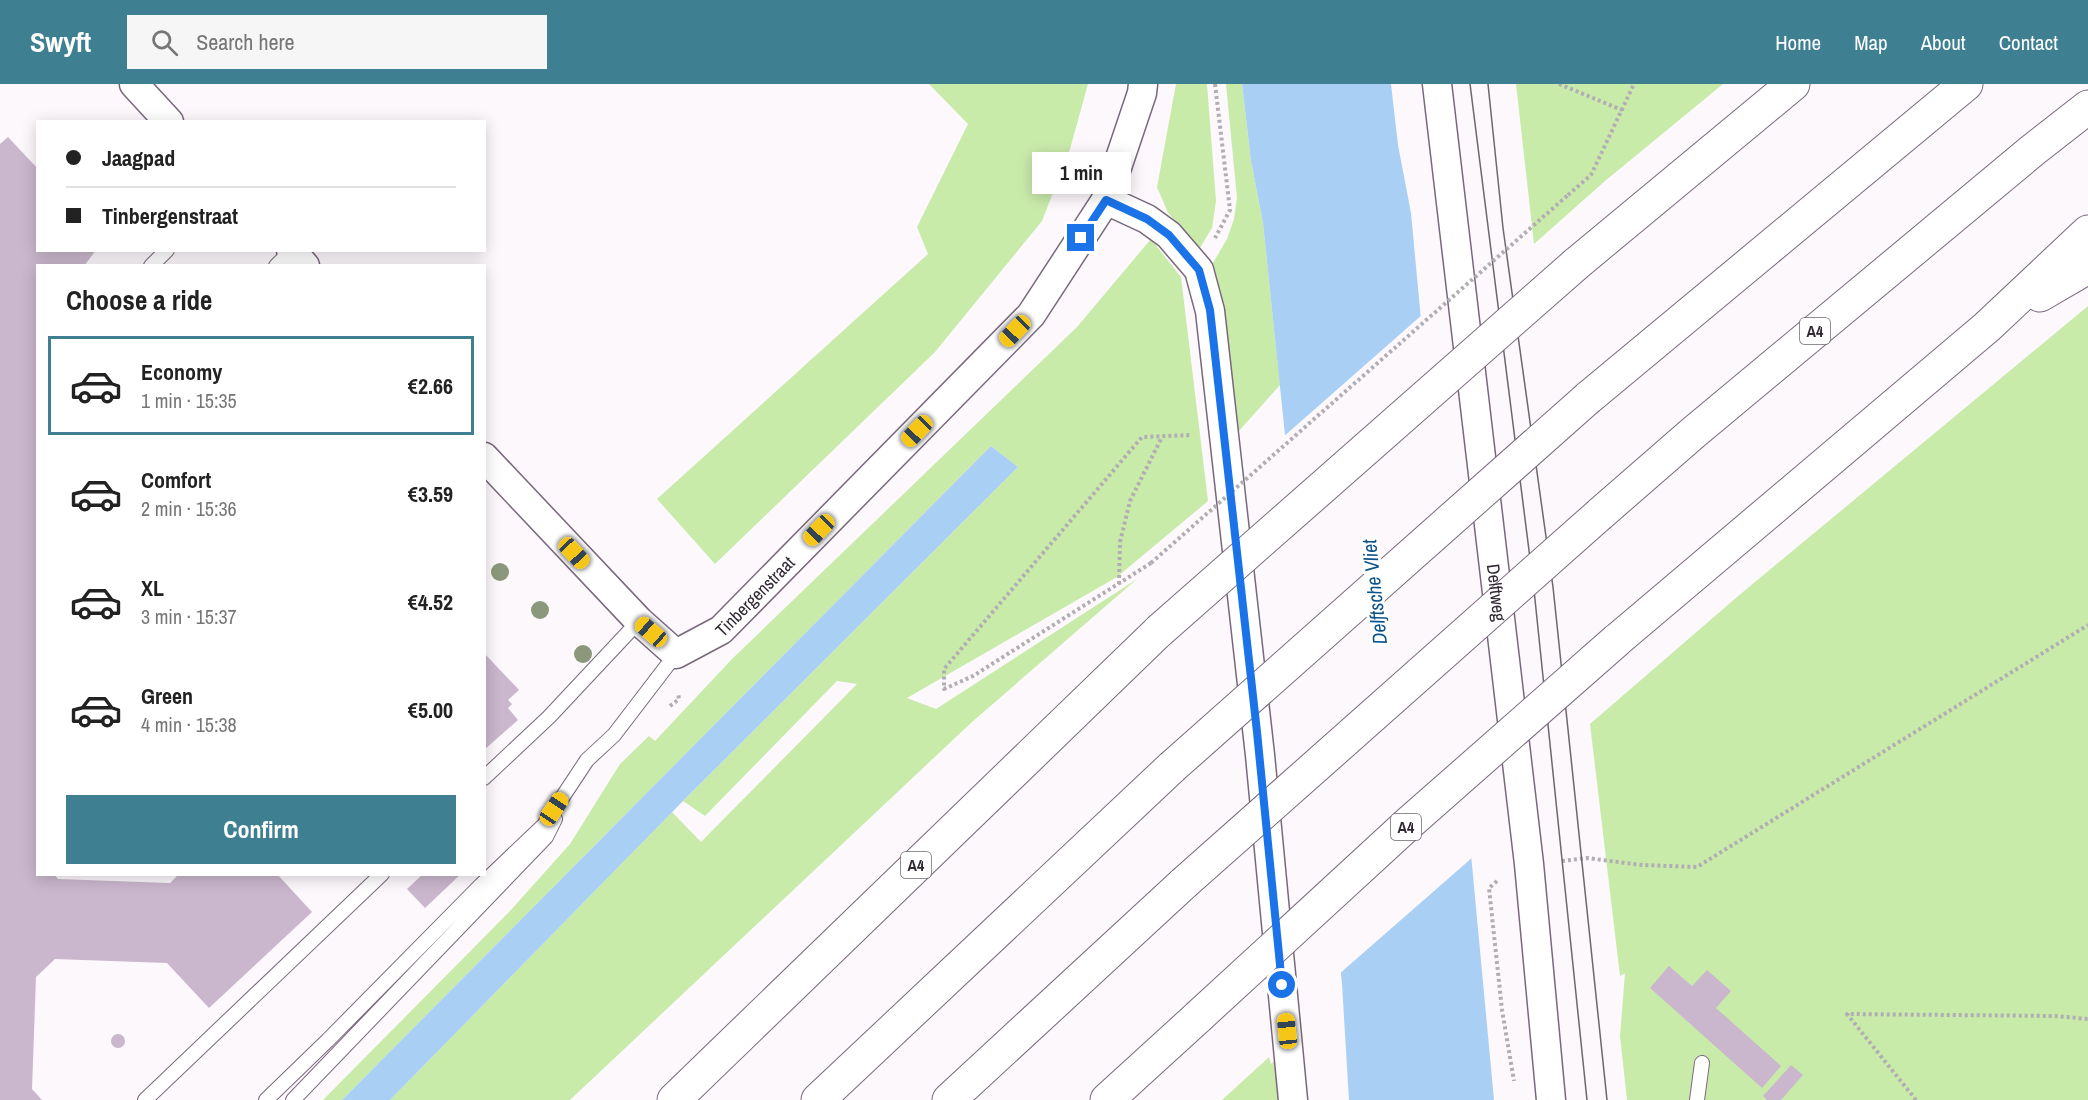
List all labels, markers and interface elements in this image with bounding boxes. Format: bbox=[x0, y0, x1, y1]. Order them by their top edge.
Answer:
search box bbox=[127, 15, 547, 69]
text: Swyft bbox=[30, 23, 91, 61]
icon: search bbox=[148, 26, 181, 59]
text: Search here bbox=[196, 27, 295, 57]
text: Home bbox=[1775, 28, 1821, 57]
text: Map bbox=[1854, 28, 1888, 57]
text: About bbox=[1921, 28, 1966, 57]
text: Contact bbox=[1999, 28, 2058, 57]
text: Jaagpad bbox=[102, 143, 175, 173]
callout: 1 min bbox=[1032, 151, 1130, 193]
text: 1 min bbox=[1060, 159, 1103, 186]
text: Tinbergenstraat bbox=[102, 201, 238, 231]
route end bbox=[1067, 224, 1094, 251]
text: Choose a ride bbox=[66, 282, 212, 318]
car bbox=[996, 312, 1034, 350]
road number: A4 bbox=[1800, 318, 1830, 344]
text: Economy bbox=[141, 357, 222, 387]
icon: car bbox=[69, 359, 123, 413]
text: €2.66 bbox=[408, 371, 453, 401]
text: 1 min · 15:35 bbox=[141, 387, 237, 414]
car bbox=[898, 412, 936, 450]
text: Comfort bbox=[141, 465, 211, 495]
icon: car bbox=[69, 467, 123, 521]
text: €3.59 bbox=[408, 479, 453, 509]
text: 2 min · 15:36 bbox=[141, 495, 237, 522]
car bbox=[800, 511, 838, 549]
car bbox=[555, 534, 593, 572]
water label: Delftsche Vliet bbox=[1355, 538, 1393, 646]
street label: Tinbergenstraat bbox=[709, 550, 800, 642]
street label: Delftweg bbox=[1481, 562, 1513, 623]
text: XL bbox=[141, 573, 164, 603]
icon: car bbox=[69, 575, 123, 629]
text: €4.52 bbox=[408, 587, 453, 617]
text: 3 min · 15:37 bbox=[141, 603, 237, 630]
car bbox=[632, 613, 670, 651]
text: Green bbox=[141, 681, 193, 711]
icon: car bbox=[69, 683, 123, 737]
text: €5.00 bbox=[408, 695, 453, 725]
text: 4 min · 15:38 bbox=[141, 711, 237, 738]
car bbox=[536, 789, 572, 829]
button: Confirm bbox=[66, 795, 456, 864]
road number: A4 bbox=[1391, 814, 1421, 840]
road number: A4 bbox=[901, 852, 931, 878]
route start bbox=[1268, 971, 1295, 998]
car bbox=[1276, 1012, 1298, 1050]

